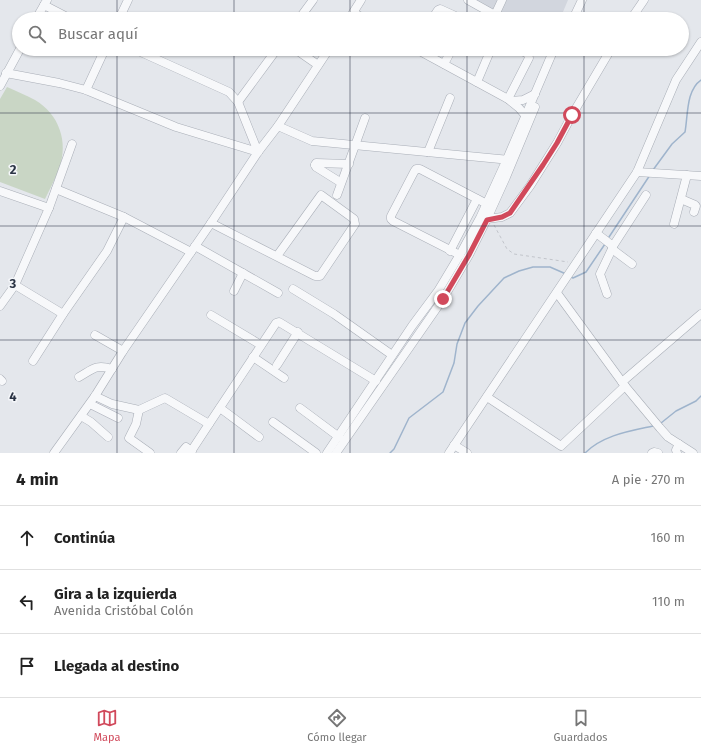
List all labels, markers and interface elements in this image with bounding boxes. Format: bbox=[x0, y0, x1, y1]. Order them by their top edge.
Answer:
search box bbox=[12, 12, 689, 56]
icon: search bbox=[26, 23, 48, 45]
text: Buscar aquí bbox=[58, 25, 138, 43]
route start bbox=[563, 106, 581, 124]
text: 2 bbox=[10, 162, 17, 177]
text: 3 bbox=[9, 276, 17, 291]
route end bbox=[434, 290, 452, 308]
text: 4 bbox=[9, 389, 17, 404]
text: 4 min bbox=[16, 469, 59, 490]
text: A pie · 270 m bbox=[612, 472, 685, 487]
icon: ahead bbox=[16, 527, 38, 549]
text: Continúa bbox=[54, 529, 115, 547]
text: 160 m bbox=[651, 530, 685, 545]
text: Gira a la izquierda bbox=[54, 585, 177, 603]
icon: left bbox=[16, 591, 38, 613]
text: 110 m bbox=[652, 594, 685, 609]
text: Avenida Cristóbal Colón bbox=[54, 603, 194, 618]
icon: arrive bbox=[16, 655, 38, 677]
text: Llegada al destino bbox=[54, 657, 179, 675]
tab: Mapa bbox=[93, 707, 120, 744]
tab: Cómo llegar bbox=[307, 707, 367, 744]
tab: Guardados bbox=[554, 707, 608, 744]

